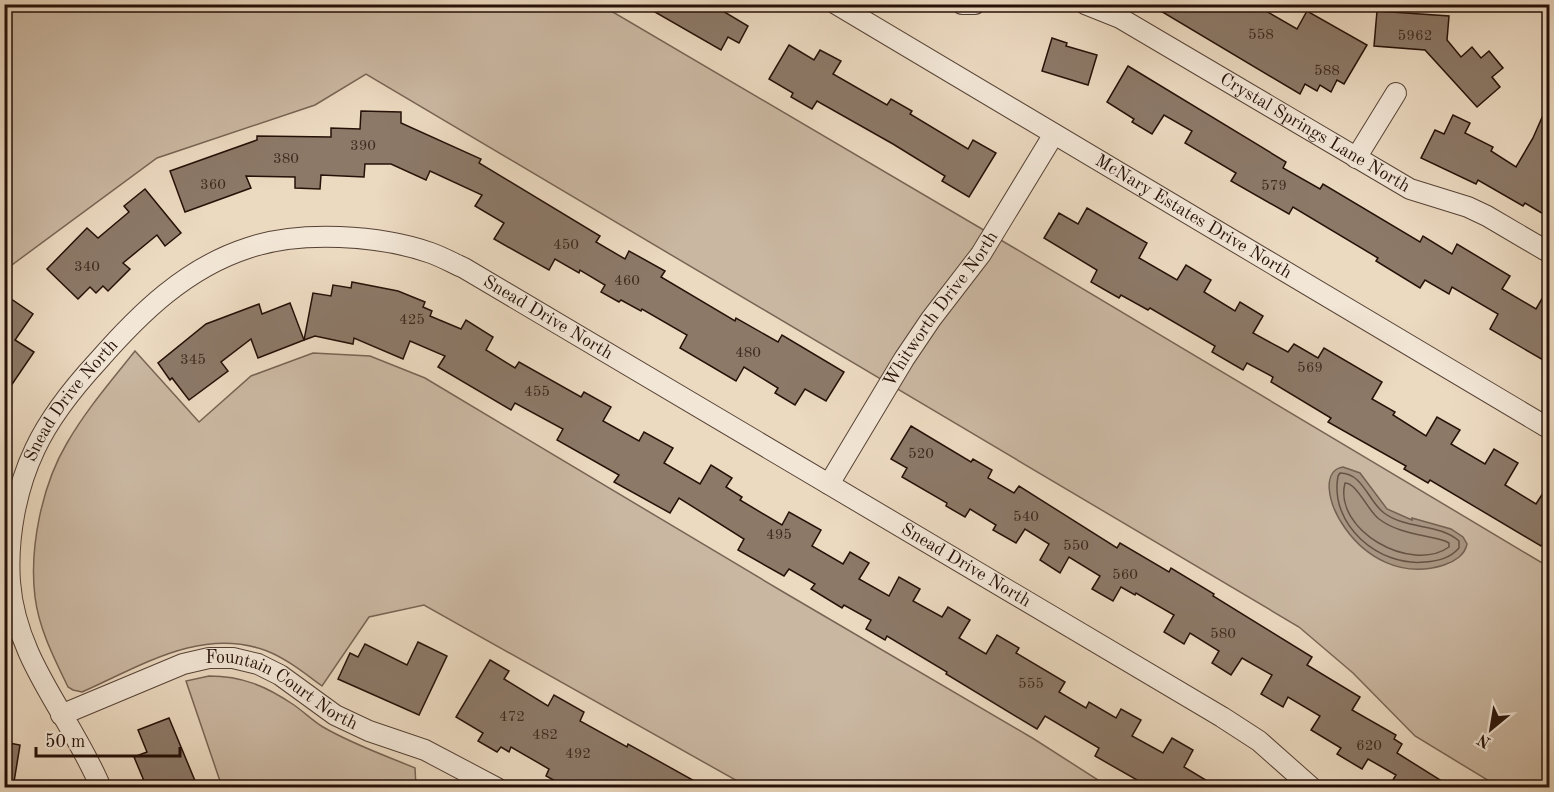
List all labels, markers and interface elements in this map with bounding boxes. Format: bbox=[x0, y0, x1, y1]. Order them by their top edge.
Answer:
house number: 558 bbox=[1248, 28, 1274, 43]
house number: 5962 bbox=[1398, 29, 1432, 44]
house number: 588 bbox=[1314, 64, 1340, 79]
street label: Crystal Springs Lane North bbox=[1217, 70, 1413, 196]
house number: 390 bbox=[350, 139, 376, 154]
street label: McNary Estates Drive North bbox=[1092, 151, 1295, 282]
house number: 380 bbox=[273, 152, 299, 167]
house number: 360 bbox=[200, 178, 226, 193]
house number: 579 bbox=[1261, 179, 1287, 194]
street label: Whitworth Drive North bbox=[881, 228, 1002, 390]
house number: 450 bbox=[553, 238, 579, 253]
house number: 340 bbox=[74, 260, 100, 275]
street label: Snead Drive North bbox=[480, 272, 616, 363]
house number: 460 bbox=[614, 274, 640, 289]
house number: 425 bbox=[399, 313, 425, 328]
street label: Snead Drive North bbox=[21, 336, 122, 465]
house number: 480 bbox=[735, 346, 761, 361]
house number: 345 bbox=[180, 353, 206, 368]
house number: 569 bbox=[1297, 361, 1323, 376]
house number: 455 bbox=[524, 385, 550, 400]
house number: 520 bbox=[908, 447, 934, 462]
house number: 540 bbox=[1013, 510, 1039, 525]
street label: Snead Drive North bbox=[898, 520, 1034, 611]
house number: 495 bbox=[766, 528, 792, 543]
house number: 550 bbox=[1063, 539, 1089, 554]
house number: 560 bbox=[1112, 568, 1138, 583]
house number: 580 bbox=[1210, 627, 1236, 642]
street label: Fountain Court North bbox=[205, 649, 360, 733]
house number: 555 bbox=[1018, 677, 1044, 692]
north arrow bbox=[1461, 699, 1521, 759]
house number: 472 bbox=[499, 710, 525, 725]
scale bar bbox=[36, 720, 180, 758]
house number: 482 bbox=[532, 728, 558, 743]
text: N bbox=[1475, 730, 1494, 750]
text: 50 m bbox=[45, 733, 85, 751]
house number: 620 bbox=[1356, 739, 1382, 754]
house number: 492 bbox=[565, 747, 591, 762]

